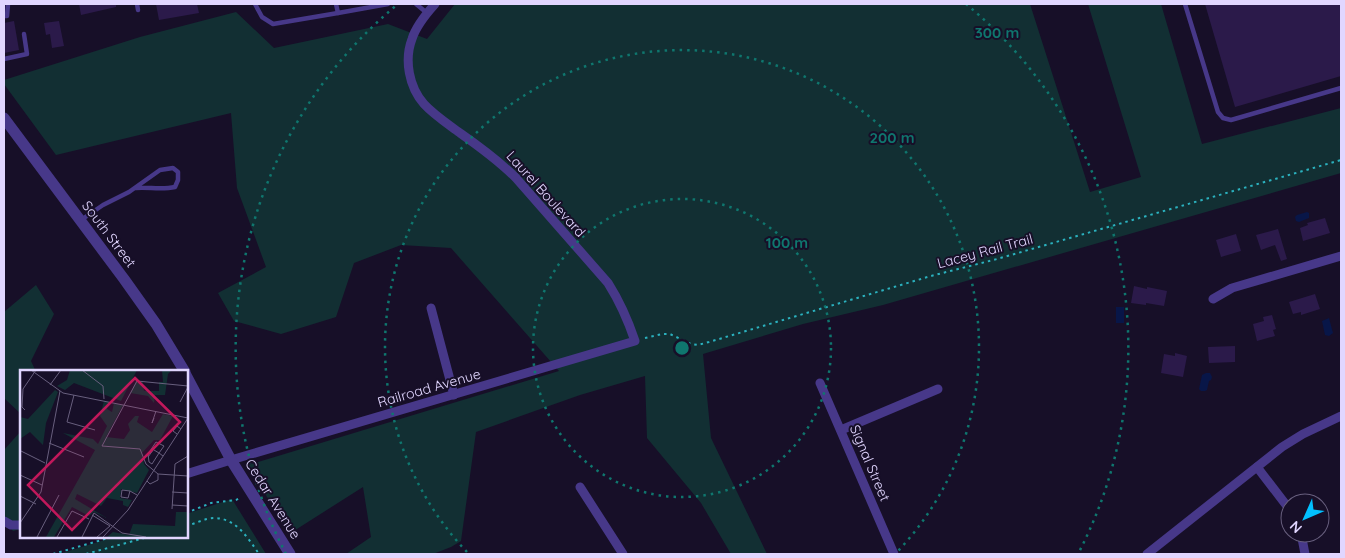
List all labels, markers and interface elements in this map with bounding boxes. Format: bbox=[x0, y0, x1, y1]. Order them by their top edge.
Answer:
text: 300 m bbox=[975, 23, 1019, 42]
text: 200 m bbox=[870, 128, 915, 147]
street label: Laurel Boulevard bbox=[503, 147, 589, 241]
street label: South Street bbox=[78, 197, 140, 271]
street label: Lacey Rail Trail bbox=[935, 230, 1035, 272]
text: 100 m bbox=[766, 233, 808, 252]
centre of rings bbox=[673, 339, 691, 357]
street label: Railroad Avenue bbox=[375, 365, 483, 411]
inset map bbox=[20, 370, 188, 538]
street label: Signal Street bbox=[846, 422, 894, 504]
street label: Cedar Avenue bbox=[241, 456, 305, 542]
north arrow bbox=[1280, 493, 1330, 543]
text: N bbox=[1286, 517, 1306, 537]

